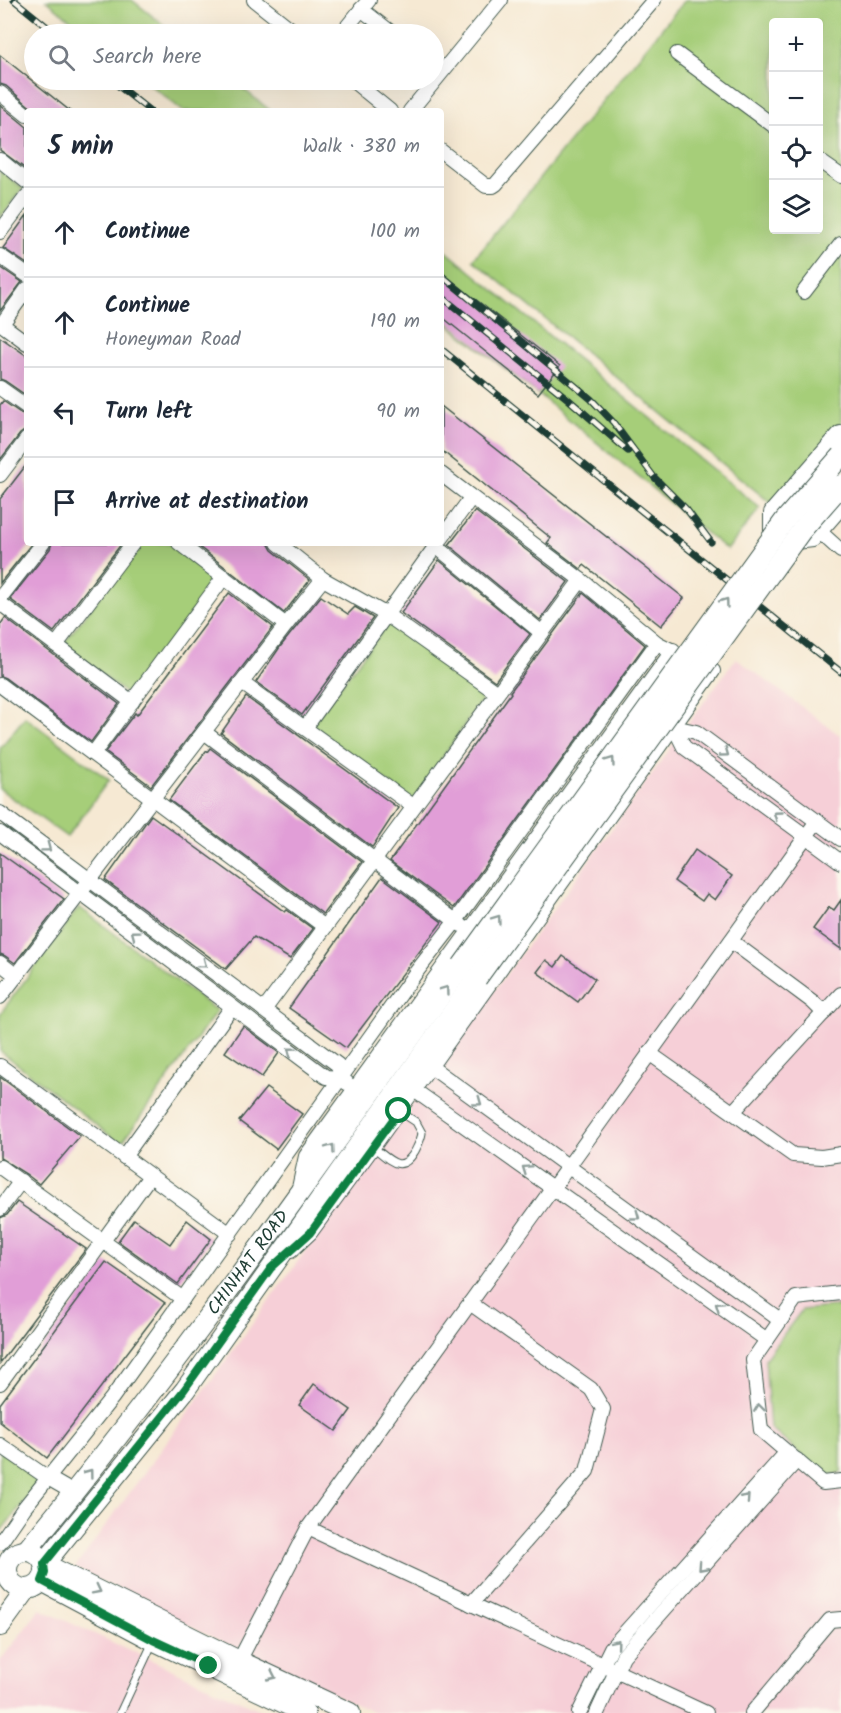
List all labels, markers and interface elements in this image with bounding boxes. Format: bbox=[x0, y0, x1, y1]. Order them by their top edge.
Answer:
map controls bbox=[769, 18, 823, 234]
button: + bbox=[769, 18, 823, 72]
search box bbox=[24, 24, 444, 90]
text: Search here bbox=[93, 40, 201, 75]
icon: search bbox=[45, 41, 78, 74]
button: − bbox=[769, 72, 823, 126]
text: 5 min bbox=[48, 126, 114, 168]
button: locate bbox=[769, 126, 823, 180]
text: Walk · 380 m bbox=[303, 131, 420, 163]
button: layers bbox=[769, 180, 823, 234]
text: Continue bbox=[105, 215, 190, 250]
icon: ahead bbox=[48, 216, 81, 249]
text: 100 m bbox=[370, 216, 420, 248]
text: Continue bbox=[105, 289, 190, 324]
icon: ahead bbox=[48, 306, 81, 339]
text: 190 m bbox=[370, 306, 420, 338]
text: Honeyman Road bbox=[105, 324, 241, 356]
text: Turn left bbox=[105, 395, 192, 430]
icon: left bbox=[48, 396, 81, 429]
text: 90 m bbox=[376, 396, 420, 428]
text: Arrive at destination bbox=[105, 485, 308, 520]
icon: arrive bbox=[48, 486, 81, 519]
one-way arrow bbox=[718, 598, 729, 609]
one-way arrow bbox=[718, 746, 729, 757]
one-way arrow bbox=[604, 756, 615, 767]
one-way arrow bbox=[772, 812, 783, 823]
one-way arrow bbox=[40, 840, 51, 851]
one-way arrow bbox=[490, 914, 501, 925]
one-way arrow bbox=[131, 930, 142, 941]
one-way arrow bbox=[196, 957, 207, 968]
one-way arrow bbox=[438, 985, 449, 996]
one-way arrow bbox=[287, 1047, 298, 1058]
one-way arrow bbox=[471, 1095, 482, 1106]
route start bbox=[385, 1097, 411, 1123]
one-way arrow bbox=[324, 1143, 335, 1154]
one-way arrow bbox=[521, 1165, 532, 1176]
street label: CHINHAT ROAD bbox=[200, 1204, 297, 1322]
one-way arrow bbox=[629, 1209, 640, 1220]
one-way arrow bbox=[714, 1302, 725, 1313]
one-way arrow bbox=[753, 1404, 765, 1413]
one-way arrow bbox=[82, 1469, 93, 1480]
one-way arrow bbox=[739, 1494, 750, 1504]
one-way arrow bbox=[698, 1560, 709, 1571]
one-way arrow bbox=[90, 1583, 101, 1595]
one-way arrow bbox=[609, 1639, 620, 1650]
route end bbox=[195, 1652, 221, 1678]
one-way arrow bbox=[265, 1669, 276, 1681]

